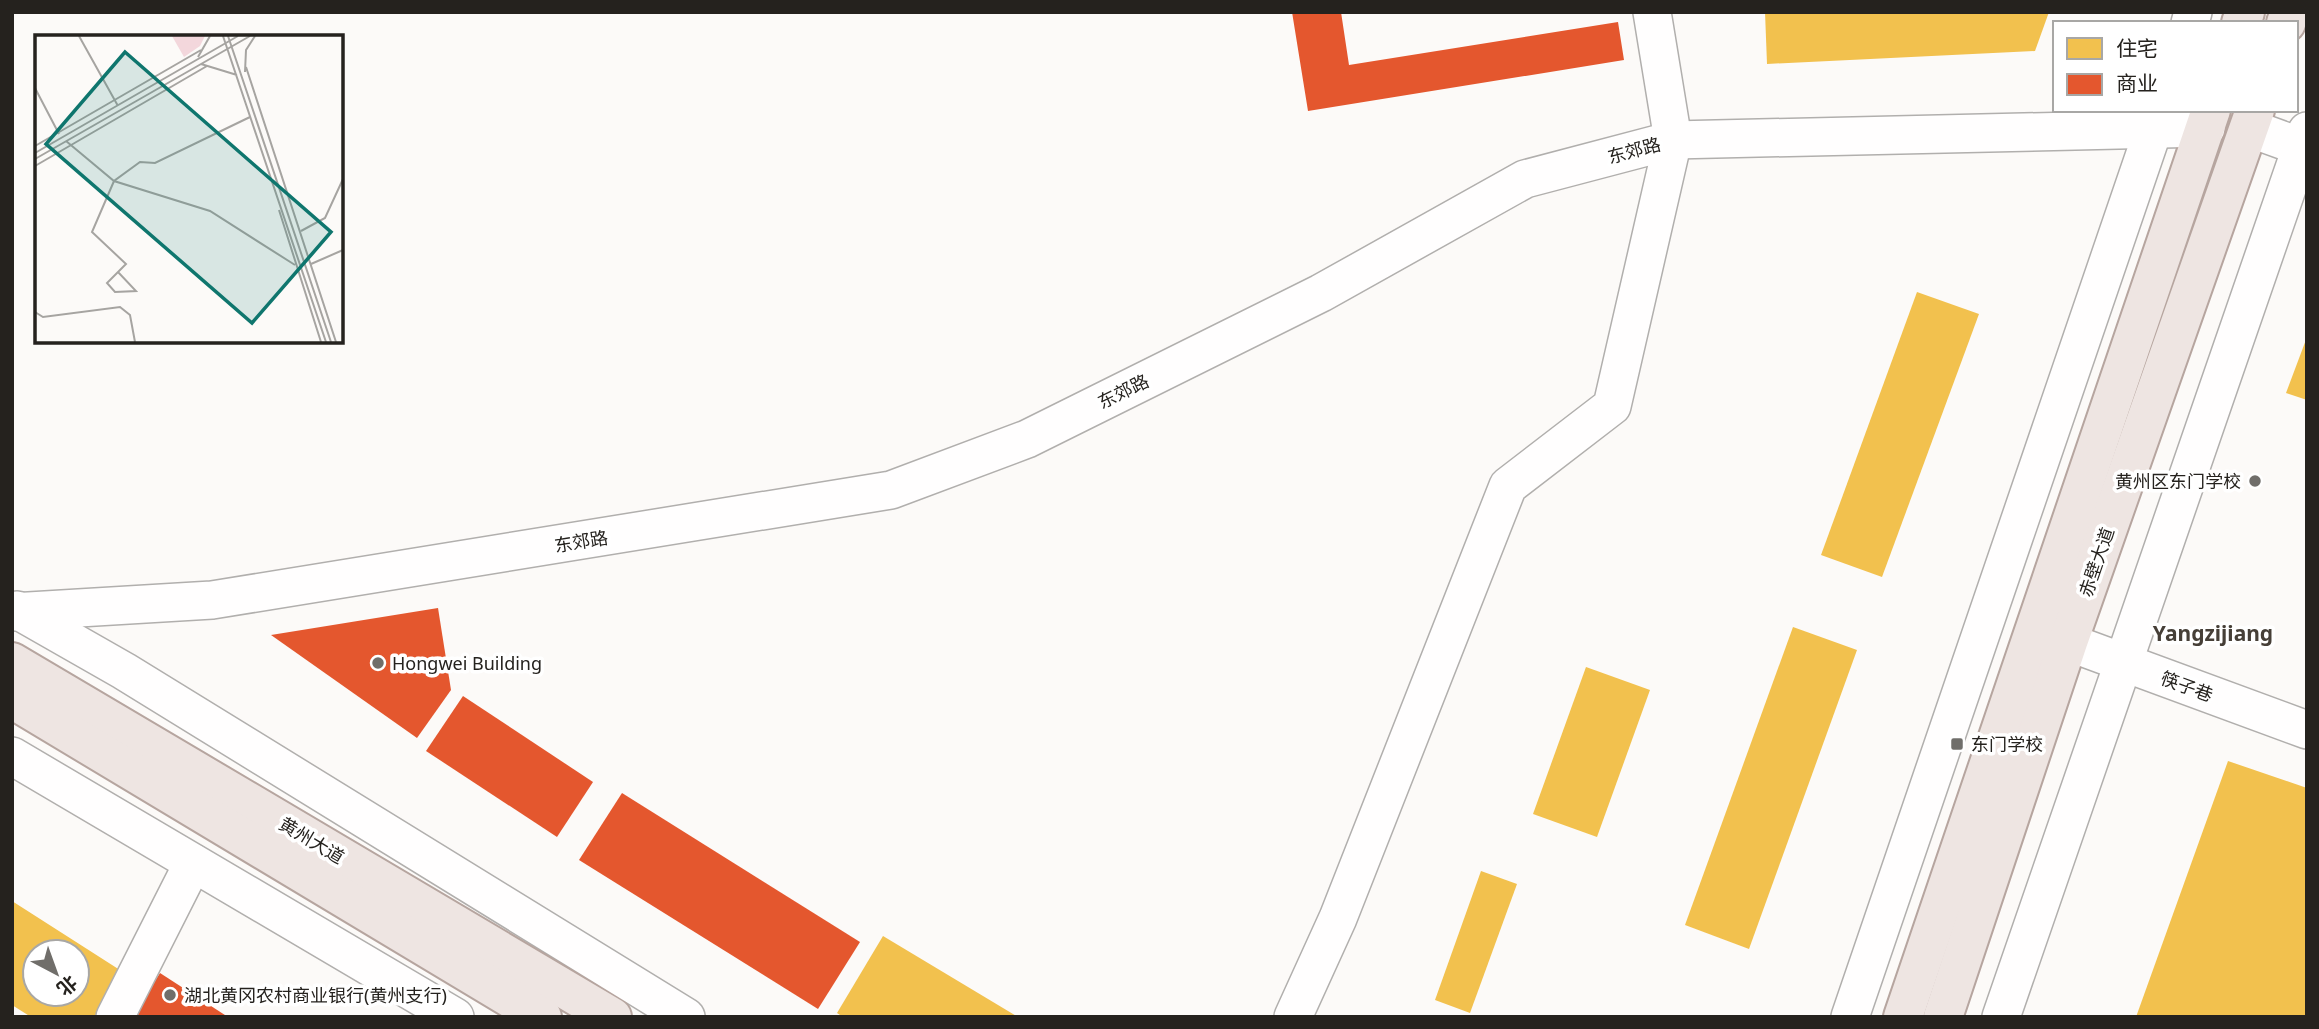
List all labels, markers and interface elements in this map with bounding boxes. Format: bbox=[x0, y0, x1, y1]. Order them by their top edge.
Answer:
legend bbox=[2053, 21, 2298, 112]
text: 住宅 bbox=[2116, 34, 2158, 62]
inset map bbox=[35, 35, 343, 343]
text: 商业 bbox=[2116, 69, 2158, 97]
street label: 东郊路 bbox=[1605, 131, 1663, 169]
street label: 东郊路 bbox=[1093, 368, 1153, 414]
place label: 黄州区东门学校 bbox=[2115, 469, 2241, 493]
marker: 黄州区东门学校 bbox=[2247, 473, 2263, 489]
street label: 赤壁大道 bbox=[2073, 524, 2119, 600]
street label: 东郊路 bbox=[552, 525, 610, 557]
district label: Yangzijiang bbox=[2153, 619, 2273, 647]
place label: Hongwei Building bbox=[392, 651, 542, 675]
marker: Hongwei Building bbox=[370, 655, 386, 671]
street label: 筷子巷 bbox=[2158, 665, 2216, 707]
place label: 东门学校 bbox=[1971, 732, 2043, 756]
marker: 东门学校 bbox=[1949, 736, 1965, 752]
street label: 黄州大道 bbox=[275, 811, 349, 869]
north arrow bbox=[21, 938, 91, 1008]
text: 北 bbox=[51, 970, 83, 1002]
place label: 湖北黄冈农村商业银行(黄州支行) bbox=[184, 983, 447, 1007]
marker: 湖北黄冈农村商业银行(黄州支行) bbox=[162, 987, 178, 1003]

